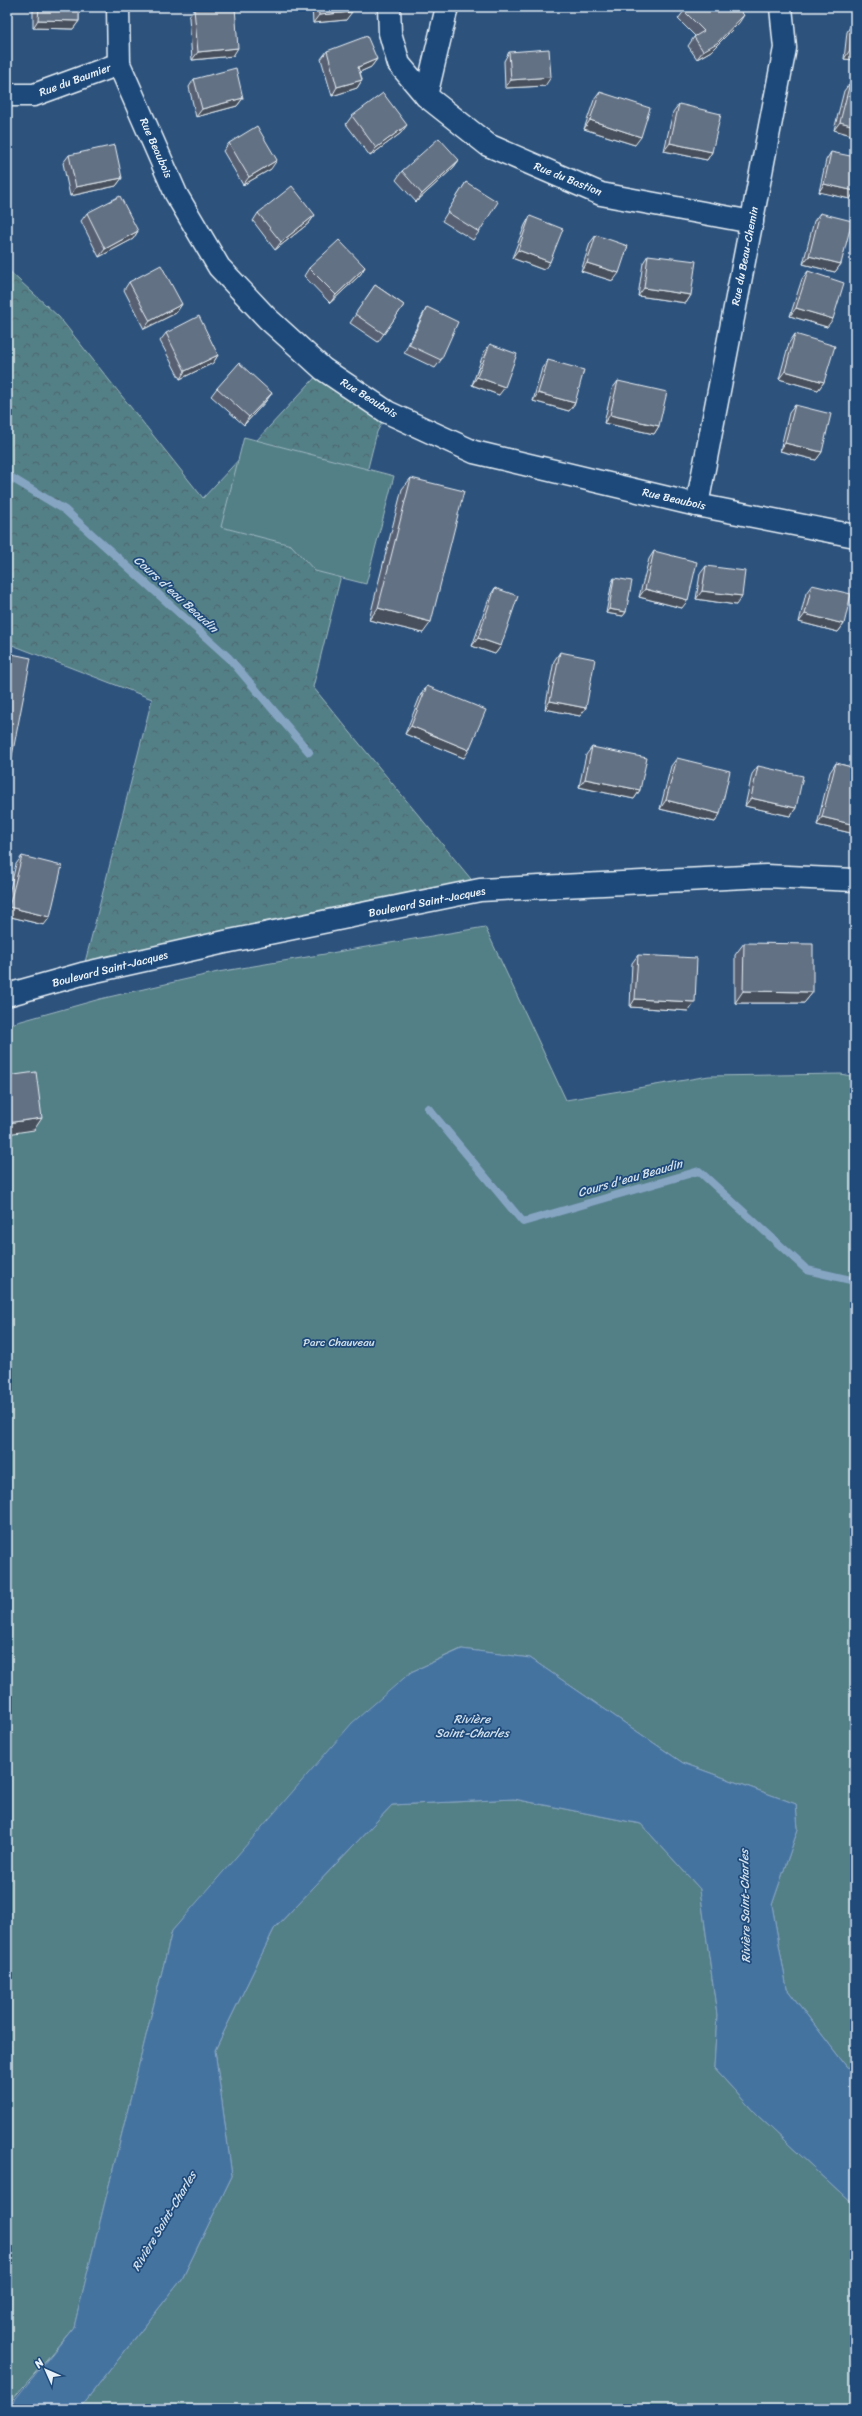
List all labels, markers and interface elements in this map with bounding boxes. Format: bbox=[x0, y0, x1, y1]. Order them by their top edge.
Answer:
street label: Rue du Baumier bbox=[36, 58, 114, 102]
street label: Rue Beaubois bbox=[134, 115, 178, 182]
street label: Rue du Bastion bbox=[531, 157, 605, 201]
street label: Rue du Beau-Chemin bbox=[726, 205, 764, 307]
street label: Rue Beaubois bbox=[337, 373, 402, 424]
street label: Rue Beaubois bbox=[640, 482, 708, 516]
water label: Cours d'eau Beaudin bbox=[129, 550, 225, 639]
street label: Boulevard Saint-Jacques bbox=[367, 881, 488, 923]
street label: Boulevard Saint-Jacques bbox=[50, 945, 170, 993]
water label: Cours d'eau Beaudin bbox=[575, 1152, 686, 1203]
park label: Parc Chauveau bbox=[303, 1333, 375, 1352]
water label: Rivière Saint-Charles bbox=[435, 1708, 511, 1744]
water label: Rivière Saint-Charles bbox=[733, 1848, 757, 1963]
water label: Rivière Saint-Charles bbox=[125, 2165, 203, 2275]
north arrow bbox=[26, 2350, 66, 2390]
text: N bbox=[29, 2354, 49, 2373]

